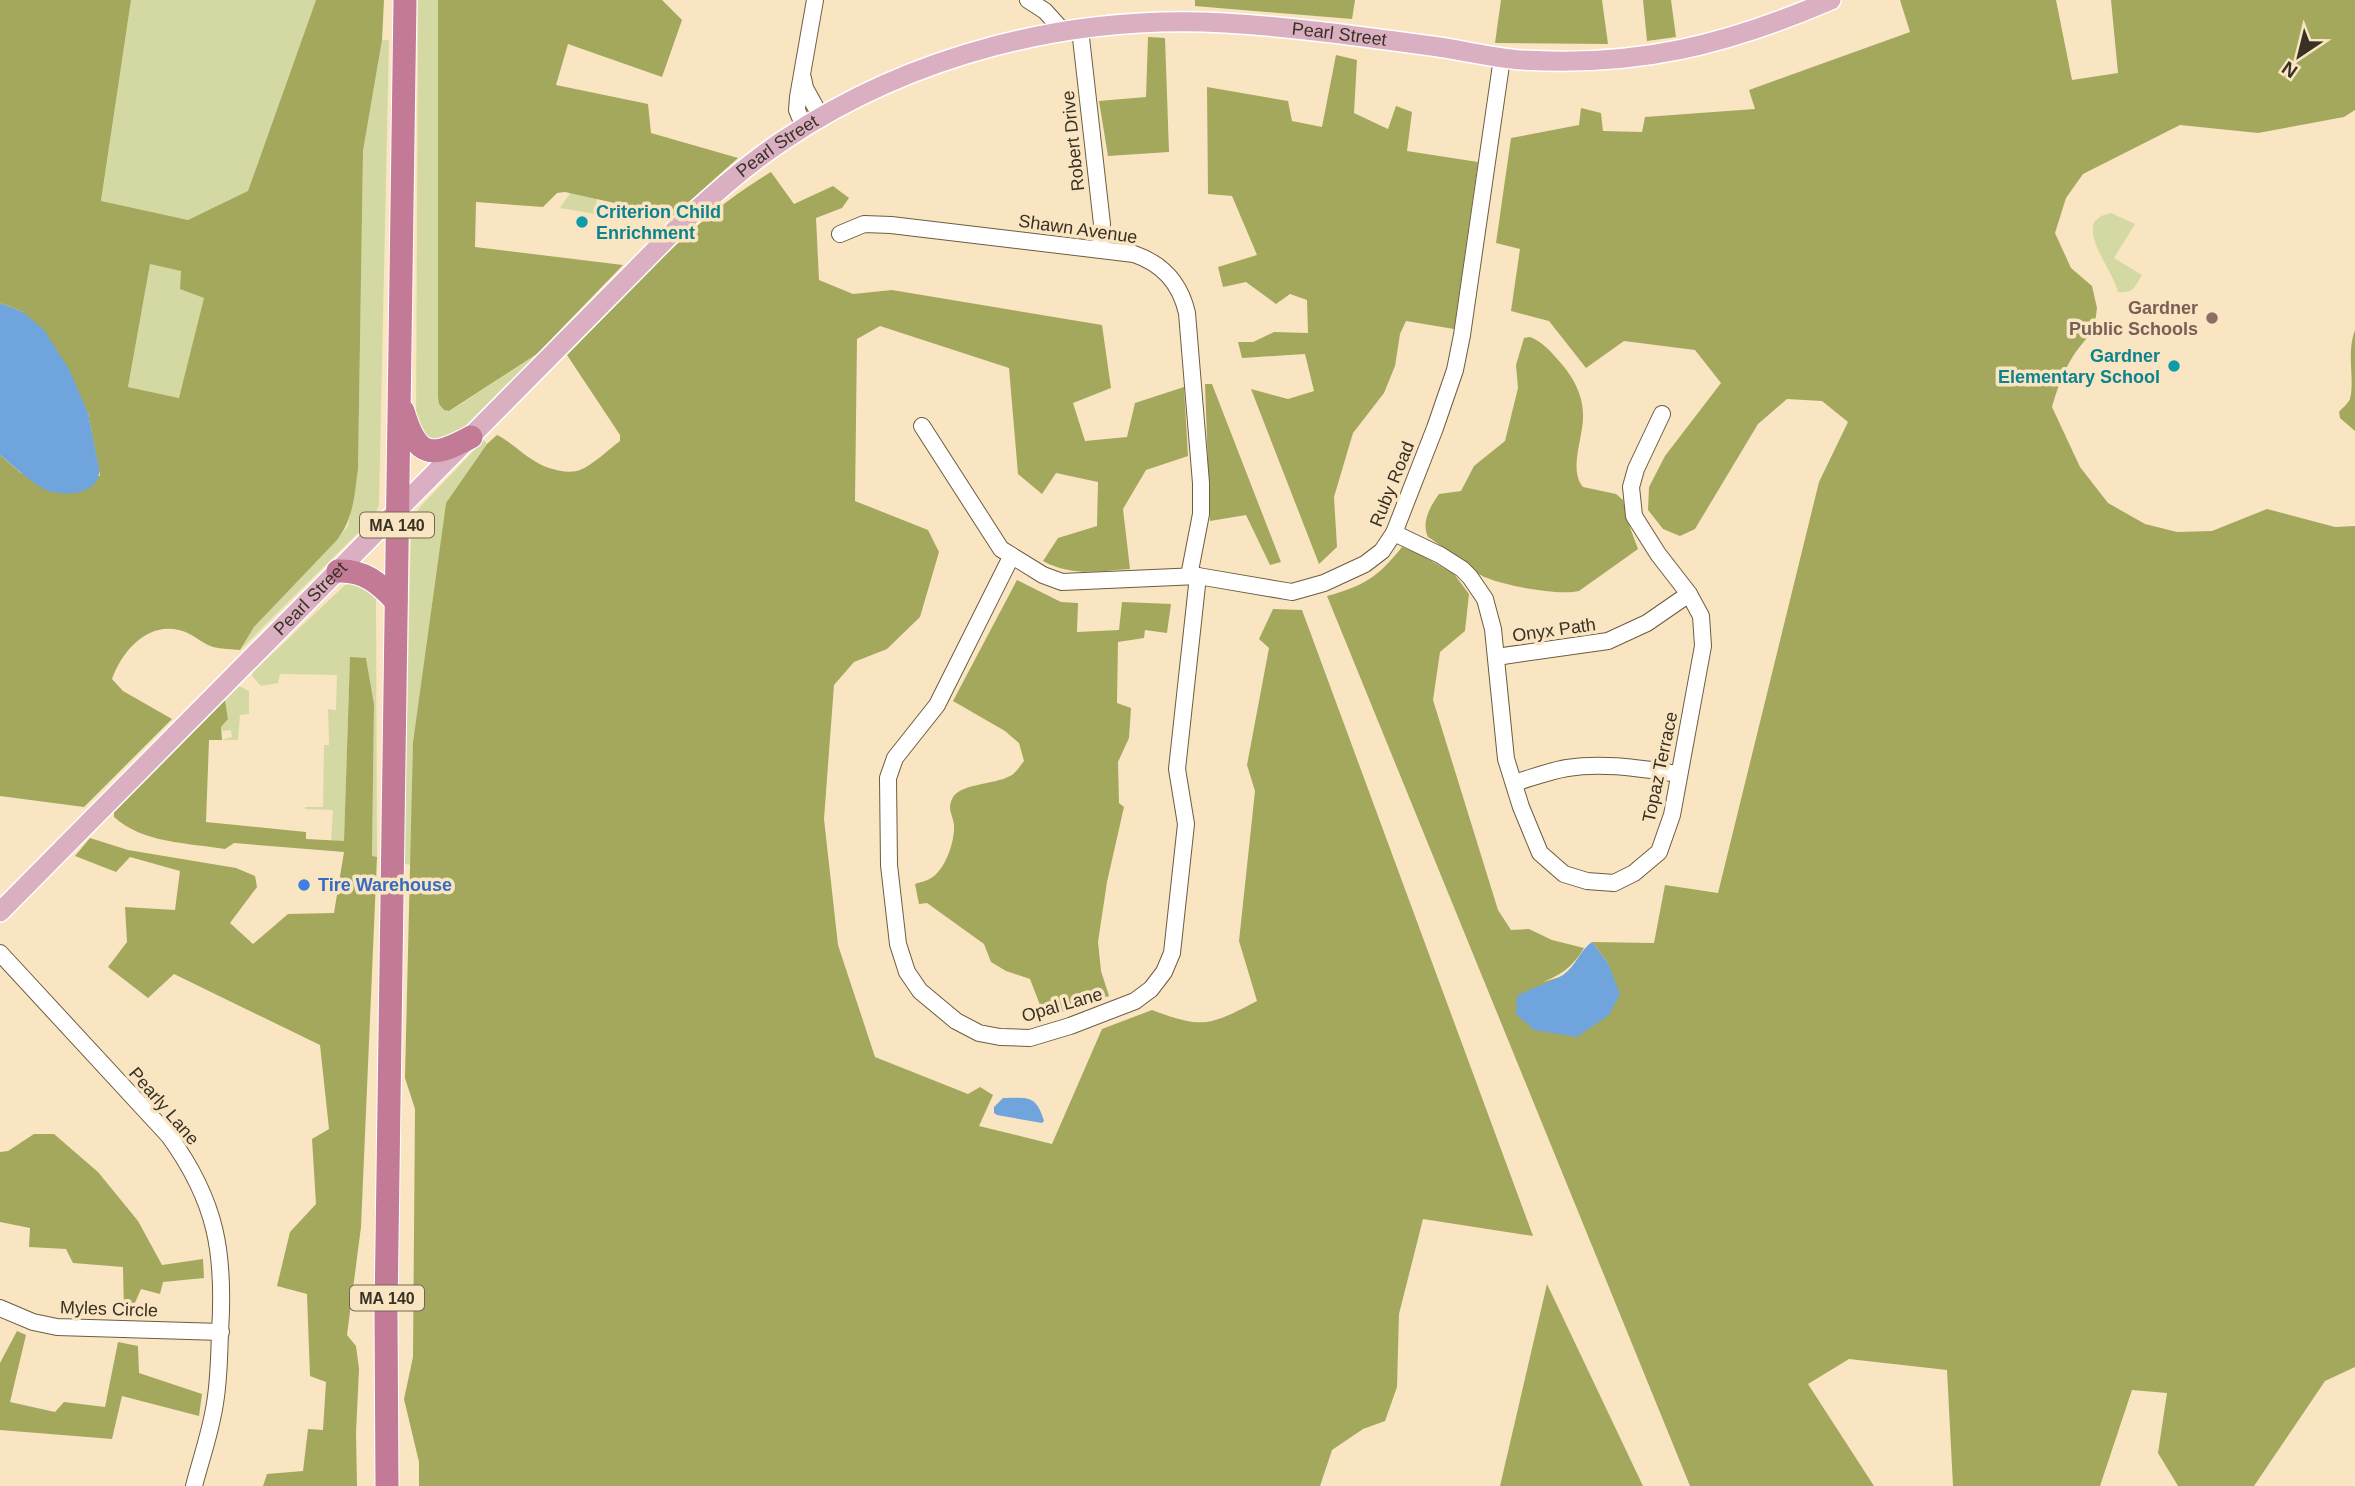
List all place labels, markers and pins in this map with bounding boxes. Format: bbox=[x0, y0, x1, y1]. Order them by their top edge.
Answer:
place label: Criterion Child Enrichment bbox=[596, 202, 721, 243]
marker: Criterion Child Enrichment bbox=[574, 214, 590, 230]
place label: Gardner Public Schools bbox=[2069, 298, 2198, 339]
marker: Gardner Public Schools bbox=[2204, 310, 2220, 326]
place label: Gardner Elementary School bbox=[1998, 346, 2160, 387]
marker: Gardner Elementary School bbox=[2166, 358, 2182, 374]
place label: Tire Warehouse bbox=[318, 875, 452, 895]
marker: Tire Warehouse bbox=[296, 877, 312, 893]

